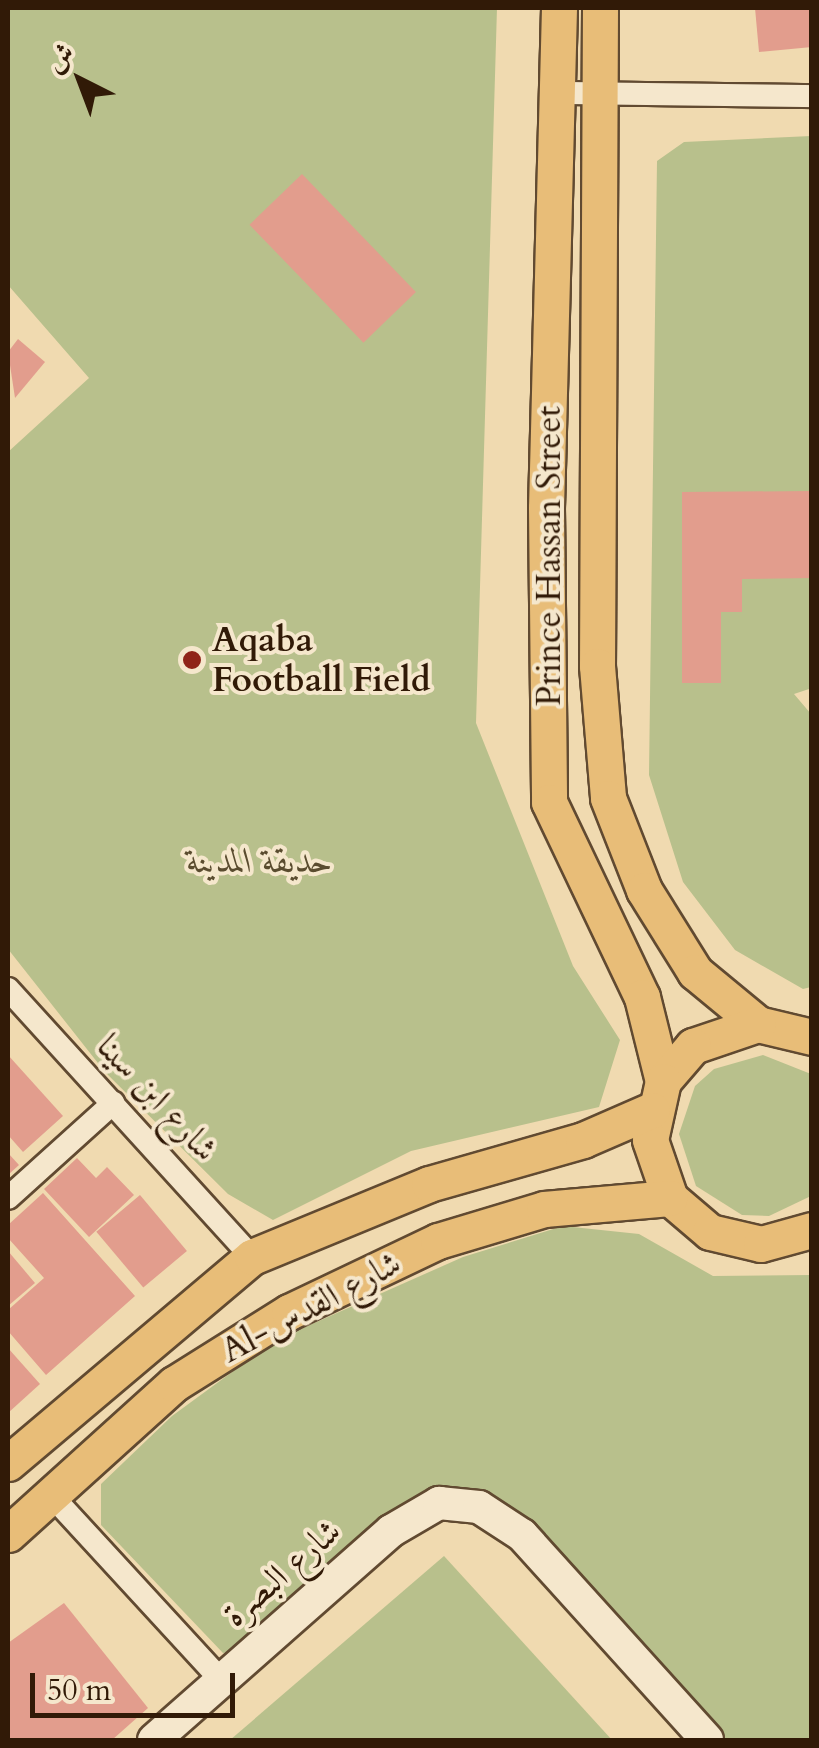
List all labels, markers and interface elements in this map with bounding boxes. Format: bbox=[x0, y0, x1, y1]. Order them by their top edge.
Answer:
north arrow bbox=[30, 30, 130, 130]
text: ش bbox=[37, 34, 83, 81]
street label: Prince Hassan Street bbox=[528, 406, 570, 706]
place label: Aqaba Football Field bbox=[212, 619, 431, 701]
marker: Aqaba Football Field bbox=[181, 649, 203, 671]
park label: حديقة المدينة bbox=[187, 840, 333, 882]
street label: شارع ابن سينا bbox=[88, 1026, 226, 1170]
street label: Al-شارع القدس bbox=[214, 1242, 408, 1372]
street label: شارع البصرة bbox=[214, 1510, 350, 1636]
scale bar bbox=[35, 1653, 240, 1715]
text: 50 m bbox=[47, 1670, 111, 1711]

